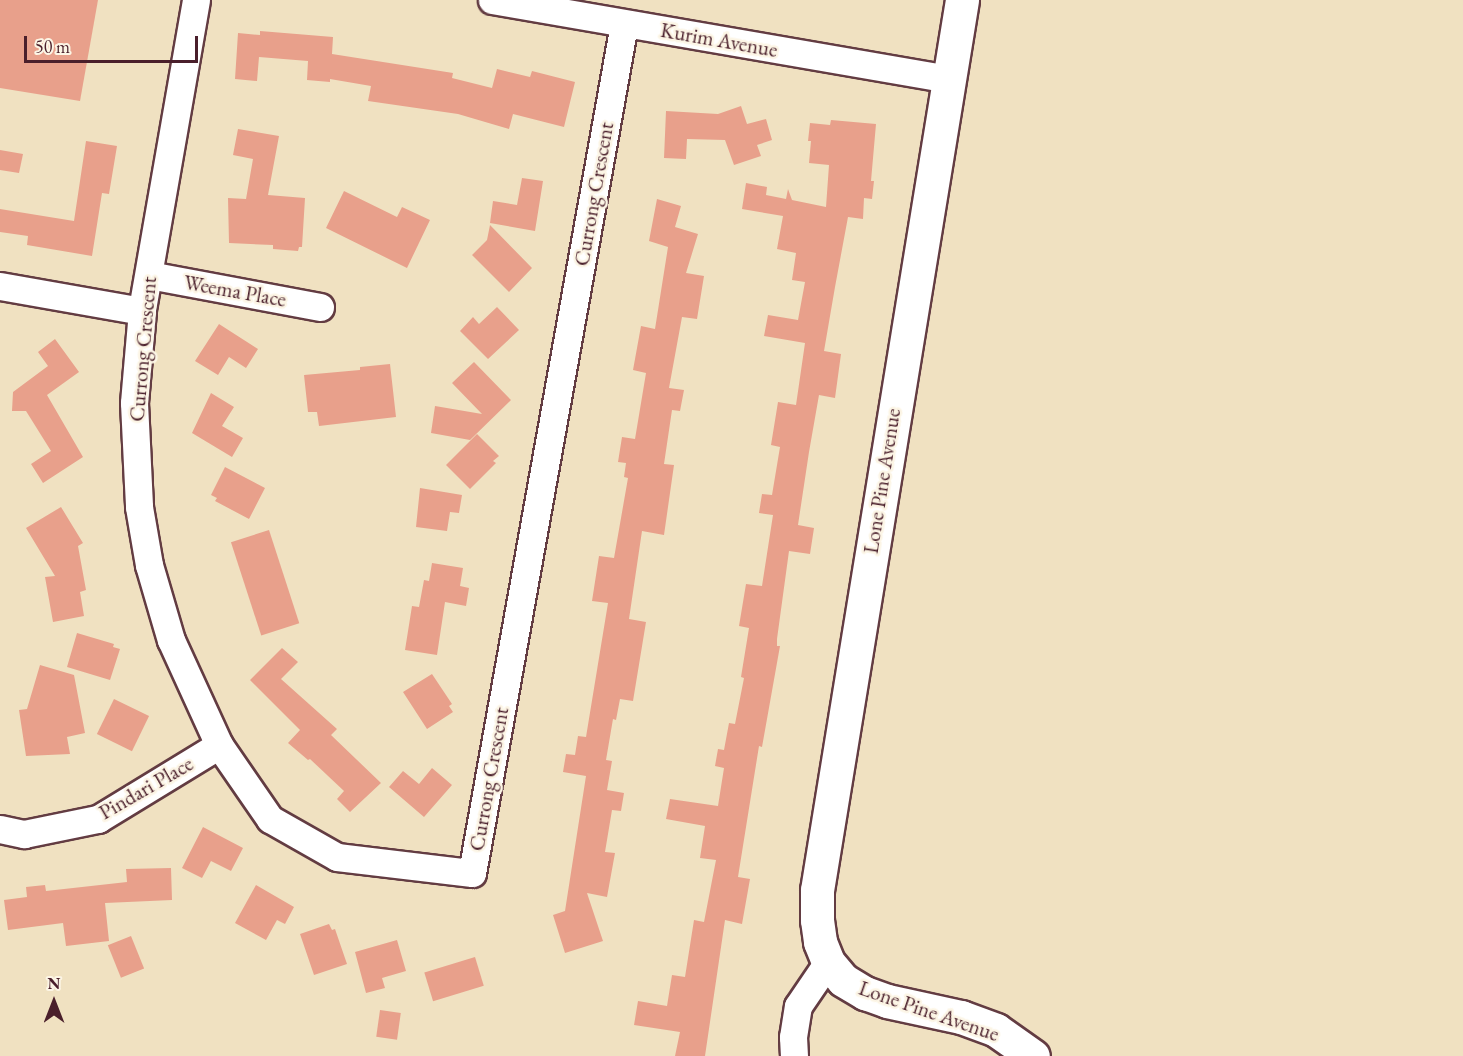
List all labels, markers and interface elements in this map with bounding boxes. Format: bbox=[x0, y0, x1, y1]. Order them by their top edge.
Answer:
street label: Kurim Avenue bbox=[659, 17, 779, 63]
scale bar bbox=[27, 24, 201, 62]
text: 50 m bbox=[35, 35, 70, 58]
street label: Currong Crescent bbox=[569, 120, 619, 268]
street label: Weema Place bbox=[182, 270, 288, 312]
street label: Currong Crescent bbox=[124, 275, 162, 423]
street label: Lone Pine Avenue bbox=[858, 407, 906, 555]
street label: Currong Crescent bbox=[464, 705, 514, 853]
street label: Pindari Place bbox=[94, 751, 198, 825]
north arrow bbox=[24, 972, 84, 1032]
text: N bbox=[48, 973, 60, 994]
street label: Lone Pine Avenue bbox=[856, 975, 1002, 1047]

